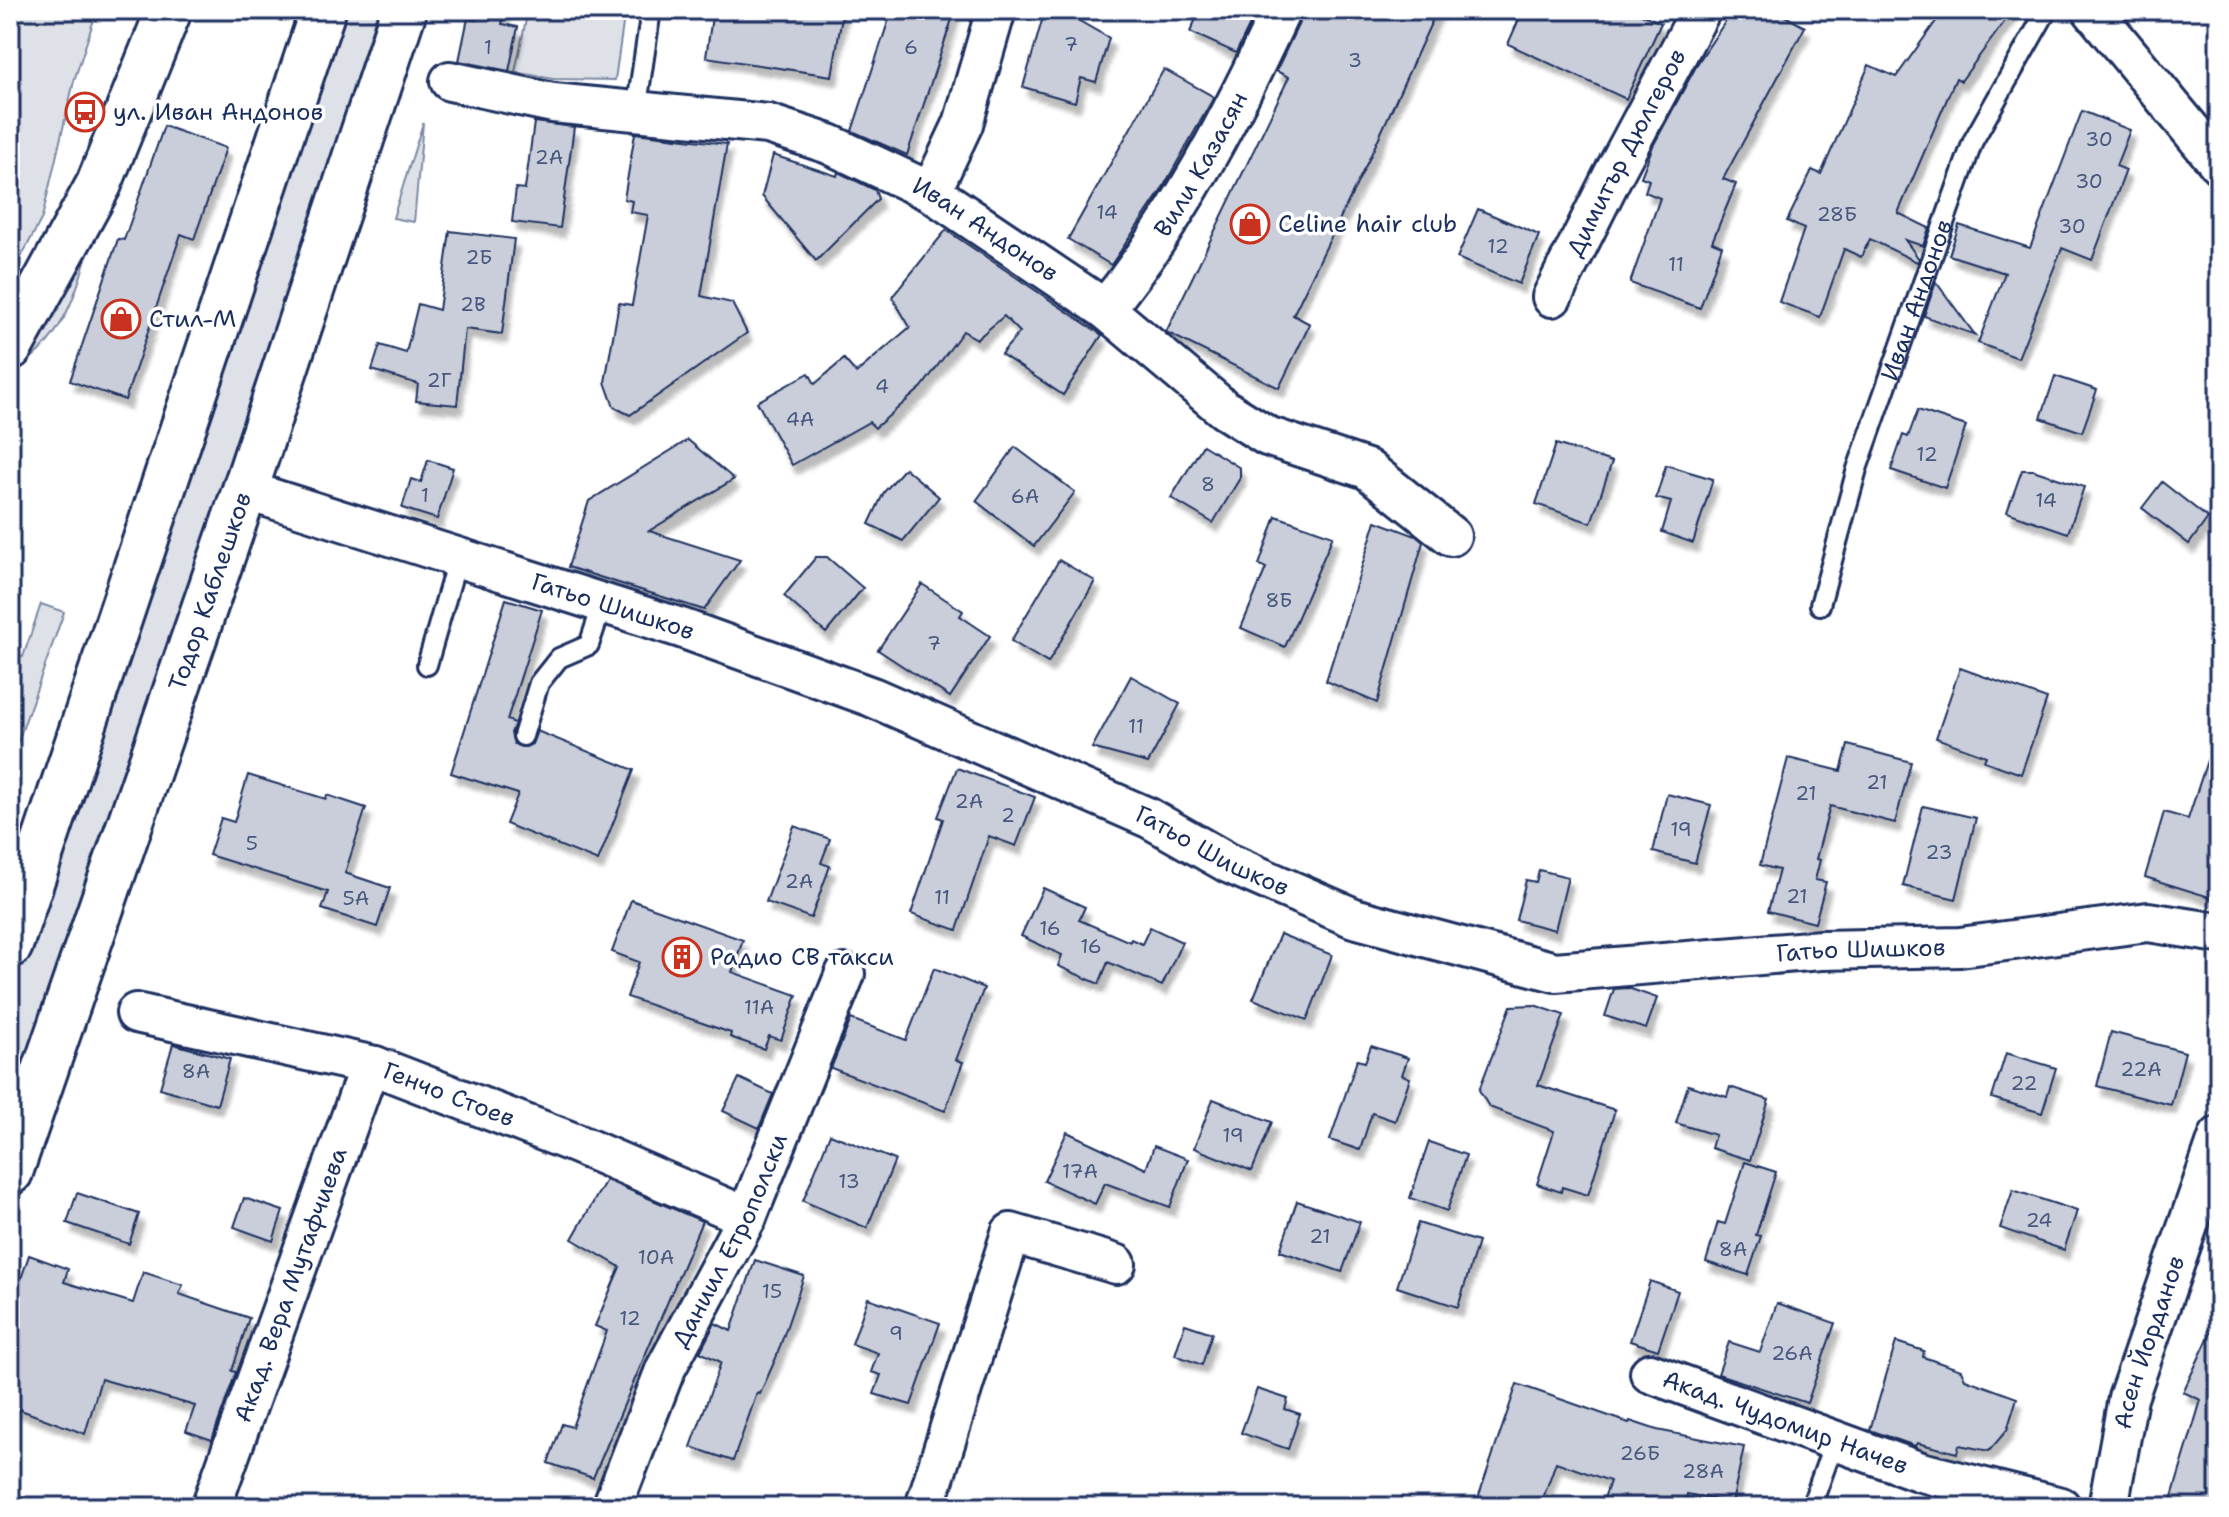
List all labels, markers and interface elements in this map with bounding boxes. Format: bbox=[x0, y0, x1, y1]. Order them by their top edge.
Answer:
house number: 7 bbox=[1064, 31, 1078, 57]
house number: 1 bbox=[484, 34, 492, 60]
house number: 6 bbox=[904, 34, 918, 60]
street label: Димитър Дюлгеров bbox=[1559, 43, 1693, 262]
house number: 3 bbox=[1348, 47, 1362, 73]
street label: Вили Казасян bbox=[1147, 86, 1255, 243]
bus stop icon: ул. Иван Андонов bbox=[64, 91, 106, 133]
place label: ул. Иван Андонов bbox=[113, 96, 323, 128]
house number: 30 bbox=[2085, 126, 2113, 152]
house number: 2А bbox=[535, 144, 563, 170]
house number: 30 bbox=[2075, 168, 2103, 194]
street label: Иван Андонов bbox=[907, 170, 1065, 289]
house number: 14 bbox=[1096, 199, 1118, 225]
house number: 28Б bbox=[1817, 201, 1857, 227]
shop icon: Celine hair club bbox=[1229, 203, 1271, 245]
place label: Celine hair club bbox=[1278, 208, 1457, 240]
house number: 30 bbox=[2058, 213, 2086, 239]
street label: Иван Андонов bbox=[1873, 215, 1960, 385]
house number: 12 bbox=[1487, 233, 1509, 259]
house number: 2Б bbox=[465, 244, 493, 270]
house number: 11 bbox=[1668, 251, 1684, 277]
house number: 2В bbox=[460, 291, 486, 317]
shop icon: Стил-М bbox=[100, 298, 142, 340]
place label: Стил-М bbox=[149, 303, 236, 335]
house number: 2Г bbox=[427, 367, 452, 393]
house number: 4 bbox=[875, 373, 889, 399]
house number: 4А bbox=[786, 406, 814, 432]
house number: 12 bbox=[1916, 441, 1938, 467]
house number: 8 bbox=[1201, 471, 1215, 497]
house number: 1 bbox=[421, 482, 429, 508]
house number: 6А bbox=[1011, 483, 1039, 509]
house number: 14 bbox=[2035, 487, 2057, 513]
street label: Тодор Каблешков bbox=[161, 488, 259, 695]
street label: Гатьо Шишков bbox=[528, 566, 699, 648]
house number: 8Б bbox=[1265, 587, 1293, 613]
house number: 7 bbox=[927, 630, 941, 656]
house number: 11 bbox=[1128, 713, 1144, 739]
house number: 21 bbox=[1866, 769, 1888, 795]
house number: 21 bbox=[1795, 780, 1817, 806]
house number: 2А bbox=[955, 788, 983, 814]
street label: Гатьо Шишков bbox=[1130, 798, 1294, 904]
house number: 2 bbox=[1001, 802, 1015, 828]
house number: 19 bbox=[1670, 816, 1692, 842]
house number: 5 bbox=[246, 830, 258, 856]
house number: 23 bbox=[1926, 839, 1952, 865]
house number: 2А bbox=[785, 868, 813, 894]
house number: 21 bbox=[1786, 883, 1808, 909]
house number: 11 bbox=[934, 884, 950, 910]
house number: 5А bbox=[343, 885, 369, 911]
house number: 16 bbox=[1039, 915, 1061, 941]
street label: Гатьо Шишков bbox=[1775, 931, 1946, 970]
house number: 16 bbox=[1080, 933, 1102, 959]
building icon: Радио СВ такси bbox=[661, 936, 703, 978]
place label: Радио СВ такси bbox=[710, 941, 894, 973]
house number: 11А bbox=[744, 994, 774, 1020]
street label: Генчо Стоев bbox=[379, 1055, 519, 1134]
house number: 22А bbox=[2120, 1056, 2162, 1082]
house number: 8А bbox=[182, 1058, 210, 1084]
house number: 22 bbox=[2011, 1070, 2038, 1096]
house number: 19 bbox=[1222, 1122, 1244, 1148]
street label: Даниил Етрополски bbox=[664, 1129, 795, 1353]
street label: Акад. Вера Мутафчиева bbox=[227, 1143, 355, 1427]
house number: 17А bbox=[1062, 1158, 1098, 1184]
house number: 13 bbox=[838, 1168, 860, 1194]
house number: 24 bbox=[2026, 1207, 2052, 1233]
house number: 21 bbox=[1309, 1223, 1331, 1249]
house number: 8А bbox=[1719, 1236, 1747, 1262]
house number: 10А bbox=[638, 1244, 674, 1270]
street label: Асен Йорданов bbox=[2107, 1251, 2192, 1432]
house number: 15 bbox=[762, 1278, 782, 1304]
house number: 12 bbox=[619, 1305, 641, 1331]
house number: 9 bbox=[889, 1320, 903, 1346]
house number: 26А bbox=[1771, 1340, 1813, 1366]
street label: Акад. Чудомир Начев bbox=[1658, 1363, 1912, 1482]
house number: 26Б bbox=[1620, 1440, 1660, 1466]
house number: 28А bbox=[1682, 1458, 1724, 1484]

